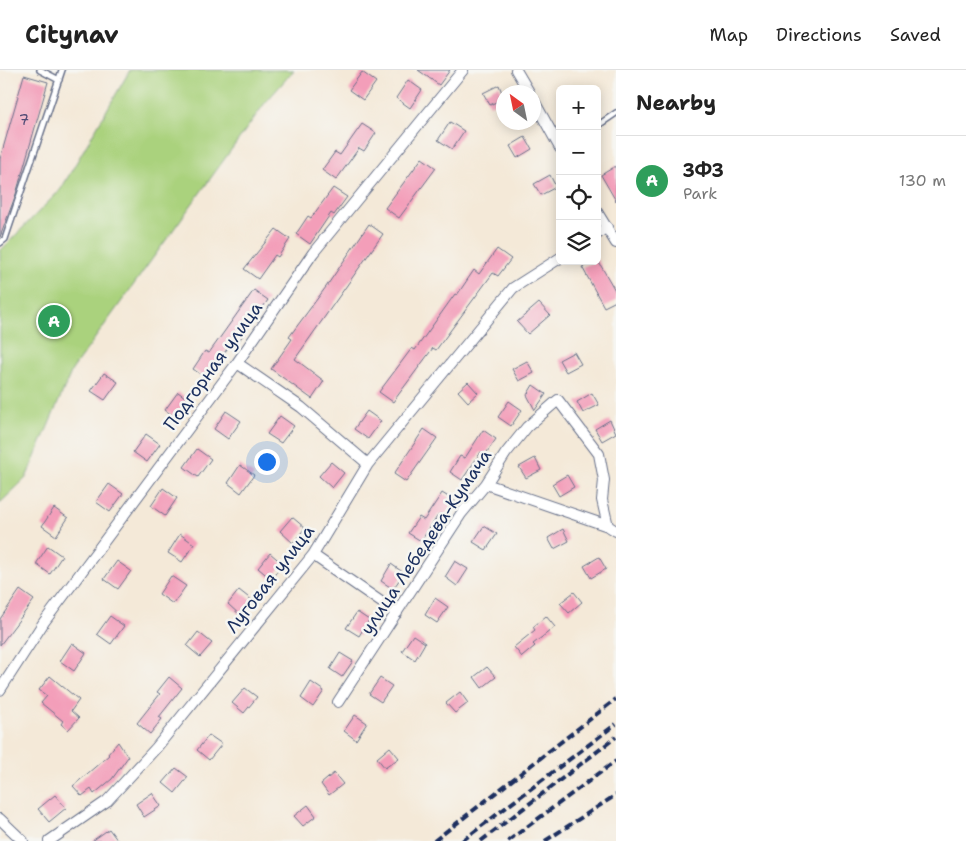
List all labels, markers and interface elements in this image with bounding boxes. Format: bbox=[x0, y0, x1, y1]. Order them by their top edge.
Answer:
text: Citynav bbox=[25, 19, 119, 51]
text: Map bbox=[710, 23, 748, 47]
text: Directions bbox=[776, 23, 862, 47]
text: Saved bbox=[890, 23, 941, 47]
north arrow bbox=[496, 85, 541, 130]
map controls bbox=[556, 85, 601, 265]
button: + bbox=[556, 85, 601, 130]
text: Nearby bbox=[636, 89, 716, 117]
house number: 7 bbox=[19, 110, 29, 130]
button: − bbox=[556, 130, 601, 175]
text: ЗФЗ bbox=[683, 158, 723, 183]
text: A bbox=[646, 170, 658, 191]
text: 130 m bbox=[899, 170, 946, 191]
button: locate bbox=[556, 175, 601, 220]
text: Park bbox=[683, 183, 717, 204]
button: layers bbox=[556, 220, 601, 265]
street label: Подгорная улица bbox=[158, 297, 268, 435]
pin: A bbox=[38, 302, 70, 340]
street label: улица Лебедева-Кумача bbox=[355, 445, 497, 639]
your location bbox=[254, 449, 280, 475]
street label: Луговая улица bbox=[220, 520, 320, 638]

